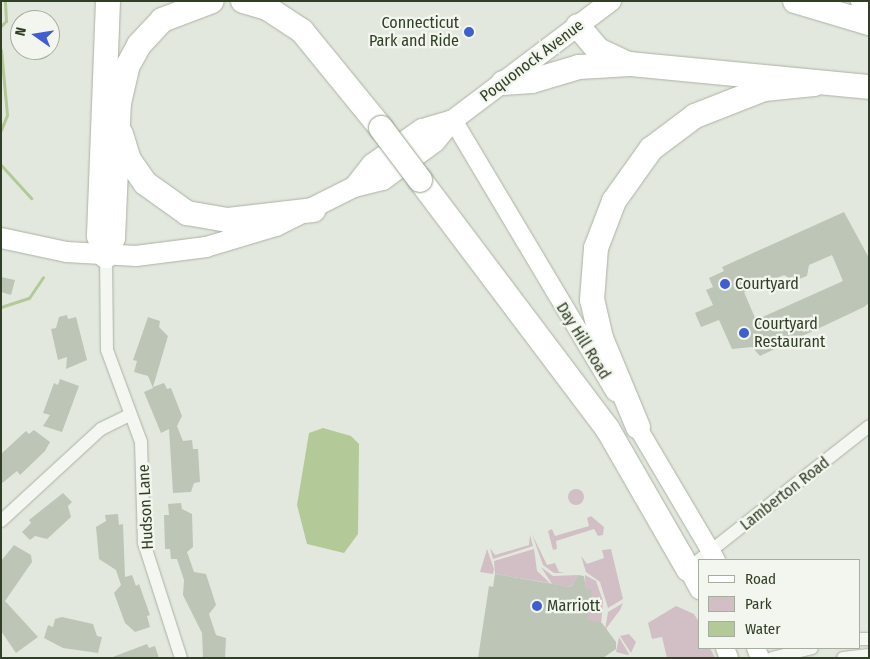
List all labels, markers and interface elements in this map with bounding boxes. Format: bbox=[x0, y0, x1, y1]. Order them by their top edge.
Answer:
north arrow bbox=[10, 10, 60, 60]
place label: Connecticut Park and Ride bbox=[369, 13, 459, 51]
street label: Poquonock Avenue bbox=[476, 16, 588, 106]
text: N bbox=[12, 26, 30, 38]
marker: Connecticut Park and Ride bbox=[463, 26, 475, 38]
place label: Courtyard bbox=[735, 274, 799, 294]
marker: Courtyard bbox=[719, 278, 731, 290]
street label: Day Hill Road bbox=[552, 299, 614, 383]
place label: Courtyard Restaurant bbox=[754, 314, 825, 352]
marker: Courtyard Restaurant bbox=[738, 327, 750, 339]
street label: Lamberton Road bbox=[737, 453, 833, 535]
street label: Hudson Lane bbox=[134, 464, 158, 550]
legend bbox=[698, 559, 860, 649]
text: Road bbox=[745, 570, 776, 588]
text: Park bbox=[745, 595, 772, 613]
place label: Marriott bbox=[547, 596, 600, 616]
marker: Marriott bbox=[531, 600, 543, 612]
text: Water bbox=[745, 620, 780, 638]

